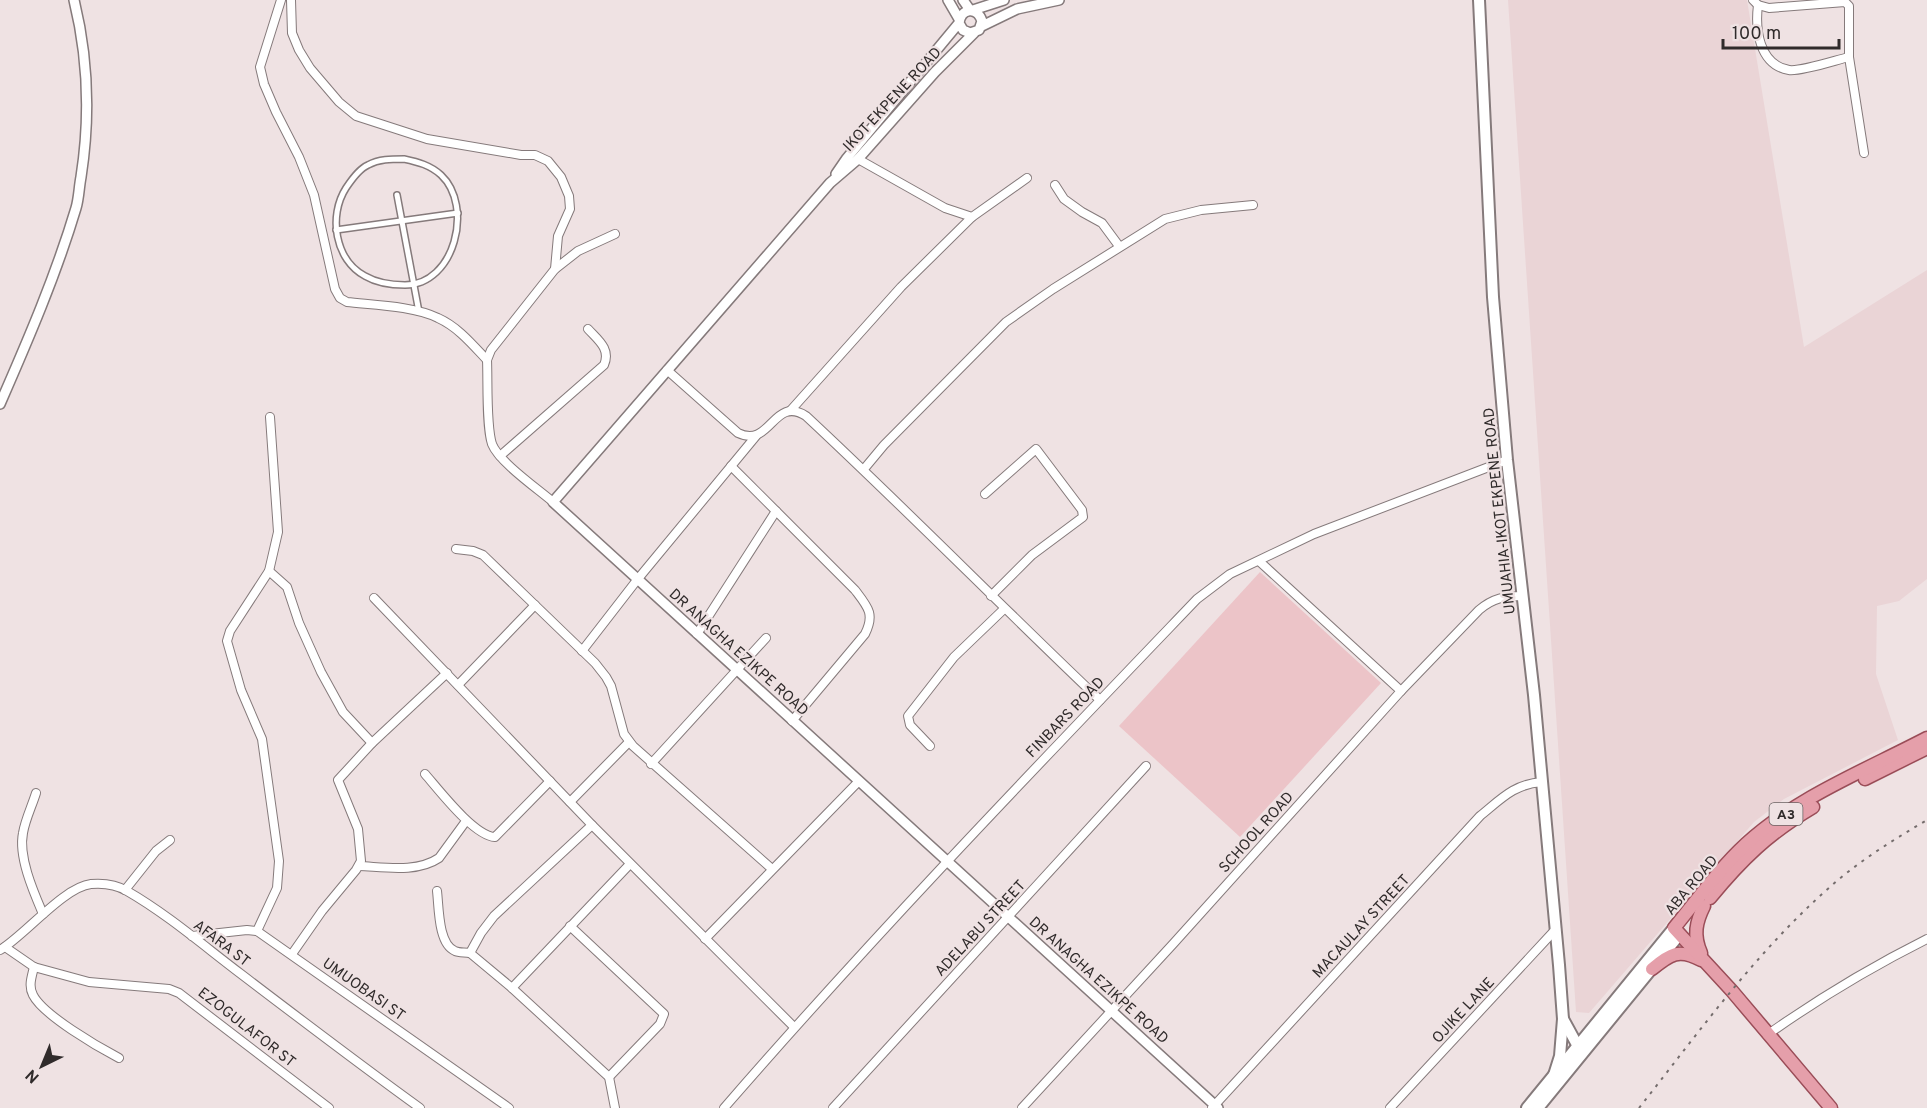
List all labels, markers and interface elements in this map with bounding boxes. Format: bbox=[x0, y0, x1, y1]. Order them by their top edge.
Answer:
scale bar bbox=[1723, 12, 1838, 50]
text: 100 m bbox=[1732, 23, 1781, 46]
street label: IKOT EKPENE ROAD bbox=[840, 44, 946, 156]
street label: UMUAHIA-IKOT EKPENE ROAD bbox=[1480, 406, 1521, 615]
street label: DR ANAGHA EZIKPE ROAD bbox=[664, 585, 812, 721]
street label: FINBARS ROAD bbox=[1023, 674, 1109, 762]
street label: SCHOOL ROAD bbox=[1216, 788, 1299, 878]
road number: A3 bbox=[1770, 803, 1802, 825]
street label: ABA ROAD bbox=[1661, 852, 1723, 920]
street label: MACAULAY STREET bbox=[1309, 871, 1415, 983]
street label: ADELABU STREET bbox=[932, 877, 1031, 981]
street label: DR ANAGHA EZIKPE ROAD bbox=[1024, 913, 1172, 1049]
street label: AFARA ST bbox=[189, 917, 253, 972]
street label: UMUOBASI ST bbox=[318, 955, 408, 1026]
street label: OJIKE LANE bbox=[1429, 974, 1499, 1048]
street label: EZOGULAFOR ST bbox=[193, 984, 299, 1072]
north arrow bbox=[12, 1036, 72, 1096]
text: N bbox=[22, 1064, 44, 1087]

